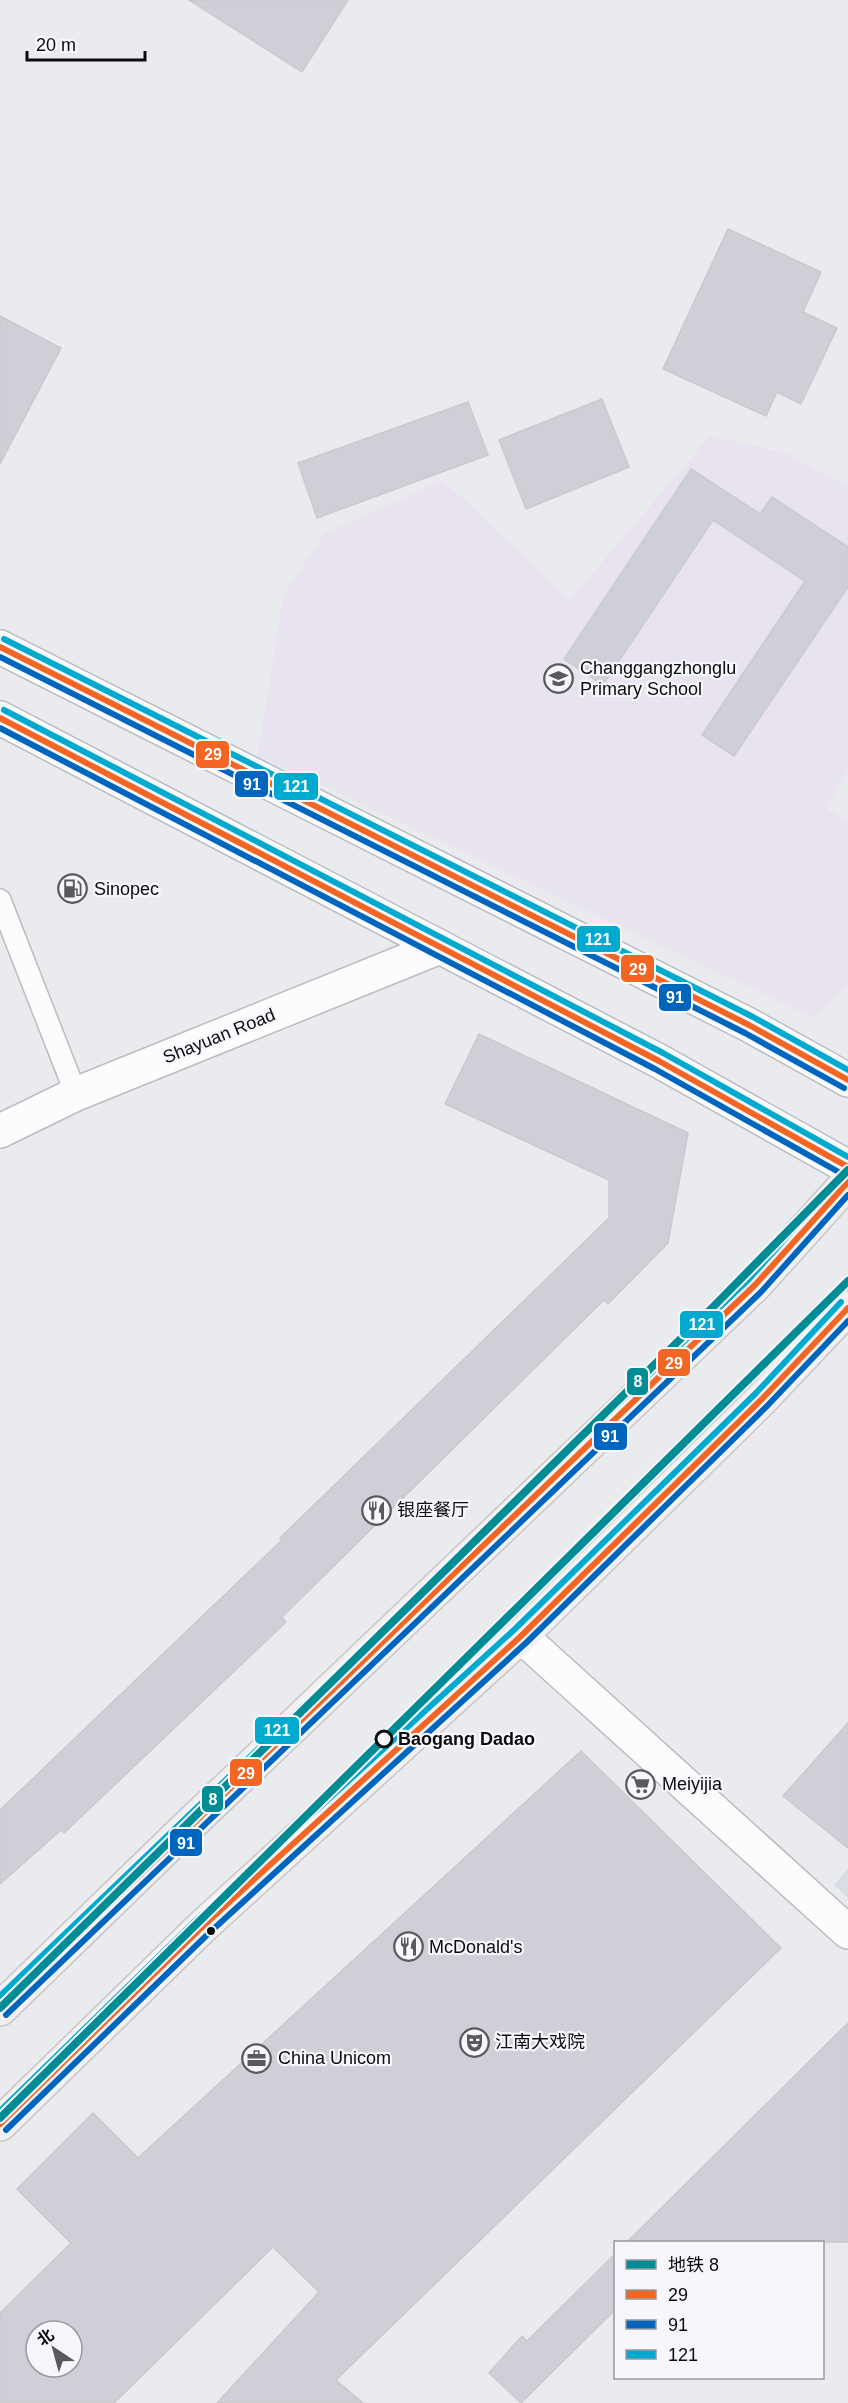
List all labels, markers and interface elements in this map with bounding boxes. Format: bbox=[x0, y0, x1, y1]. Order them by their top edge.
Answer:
scale bar bbox=[27, 24, 146, 62]
text: 20 m bbox=[36, 35, 76, 55]
place label: Changgangzhonglu Primary School bbox=[580, 658, 736, 699]
school or university icon: Changgangzhonglu Primary School bbox=[543, 662, 575, 694]
line badge: 29 bbox=[195, 740, 230, 769]
text: 29 bbox=[204, 746, 222, 763]
line badge: 91 bbox=[234, 770, 269, 798]
line badge: 121 bbox=[273, 772, 319, 801]
text: 91 bbox=[243, 776, 261, 793]
text: 121 bbox=[283, 778, 309, 795]
fuel station icon: Sinopec bbox=[57, 873, 89, 905]
place label: Sinopec bbox=[94, 879, 159, 899]
line badge: 121 bbox=[576, 925, 621, 953]
text: 121 bbox=[585, 931, 611, 948]
line badge: 29 bbox=[620, 954, 655, 983]
text: 29 bbox=[629, 961, 647, 978]
line badge: 91 bbox=[658, 983, 692, 1012]
text: 91 bbox=[666, 989, 684, 1006]
street label: Shayuan Road bbox=[160, 1004, 278, 1068]
line badge: 121 bbox=[679, 1310, 724, 1339]
text: 121 bbox=[689, 1316, 715, 1333]
line badge: 29 bbox=[657, 1348, 691, 1377]
text: 29 bbox=[665, 1355, 683, 1372]
line badge: 8 bbox=[626, 1367, 649, 1396]
text: 8 bbox=[634, 1373, 643, 1390]
line badge: 91 bbox=[593, 1422, 628, 1451]
text: 91 bbox=[601, 1428, 619, 1445]
restaurant icon: 银座餐厅 bbox=[360, 1494, 392, 1526]
place label: 银座餐厅 bbox=[397, 1500, 469, 1520]
line badge: 121 bbox=[254, 1716, 300, 1745]
text: 121 bbox=[264, 1722, 290, 1739]
place label: Baogang Dadao bbox=[398, 1729, 535, 1749]
marker: Baogang Dadao bbox=[375, 1730, 393, 1748]
line badge: 29 bbox=[229, 1758, 263, 1787]
text: 29 bbox=[237, 1765, 255, 1782]
supermarket icon: Meiyijia bbox=[625, 1768, 657, 1800]
place label: Meiyijia bbox=[662, 1774, 723, 1794]
line badge: 8 bbox=[201, 1785, 224, 1813]
text: 8 bbox=[209, 1791, 218, 1808]
line badge: 91 bbox=[169, 1828, 203, 1857]
text: 91 bbox=[177, 1835, 195, 1852]
unlabelled marker bbox=[205, 1925, 217, 1937]
restaurant icon: McDonald's bbox=[392, 1931, 424, 1963]
place label: McDonald's bbox=[429, 1937, 522, 1957]
theatre icon: 江南大戏院 bbox=[458, 2026, 490, 2058]
place label: 江南大戏院 bbox=[495, 2032, 585, 2052]
office icon: China Unicom bbox=[241, 2042, 273, 2074]
place label: China Unicom bbox=[278, 2048, 391, 2068]
legend bbox=[614, 2241, 824, 2379]
text: 地铁 8 bbox=[668, 2255, 719, 2275]
text: 29 bbox=[668, 2285, 688, 2305]
text: 91 bbox=[668, 2315, 688, 2335]
north arrow bbox=[24, 2319, 84, 2379]
text: 北 bbox=[34, 2326, 57, 2349]
text: 121 bbox=[668, 2345, 698, 2365]

